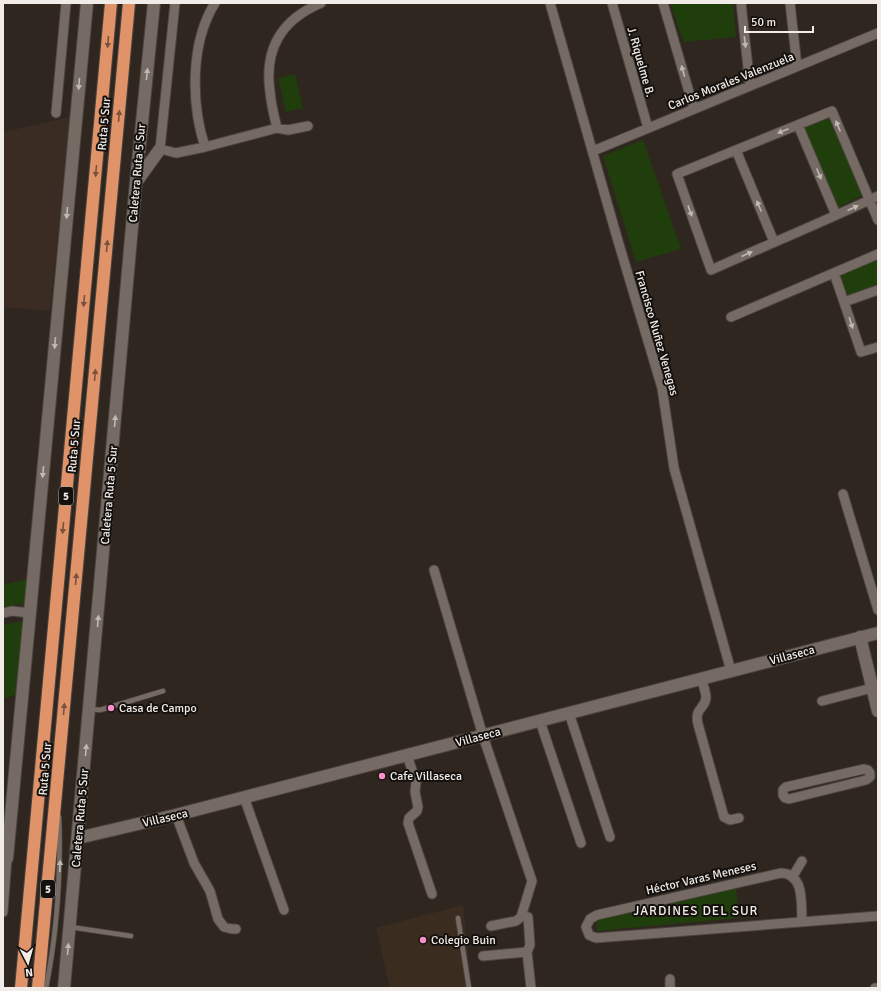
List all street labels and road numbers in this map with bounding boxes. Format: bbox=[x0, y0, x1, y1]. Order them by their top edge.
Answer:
street label: J. Riquelme B. bbox=[623, 25, 658, 99]
street label: Carlos Morales Valenzuela bbox=[666, 49, 797, 114]
street label: Ruta 5 Sur bbox=[95, 96, 114, 151]
street label: Caletera Ruta 5 Sur bbox=[126, 122, 149, 223]
street label: Francisco Nuñez Venegas bbox=[631, 269, 682, 397]
street label: Ruta 5 Sur bbox=[65, 418, 84, 473]
street label: Caletera Ruta 5 Sur bbox=[98, 444, 121, 545]
road number: 5 bbox=[59, 487, 73, 505]
street label: Villaseca bbox=[768, 642, 816, 669]
street label: Villaseca bbox=[454, 724, 502, 751]
street label: Ruta 5 Sur bbox=[36, 741, 55, 796]
street label: Caletera Ruta 5 Sur bbox=[69, 767, 92, 868]
street label: Villaseca bbox=[141, 806, 189, 831]
street label: Héctor Varas Meneses bbox=[645, 859, 758, 898]
road number: 5 bbox=[41, 880, 55, 898]

